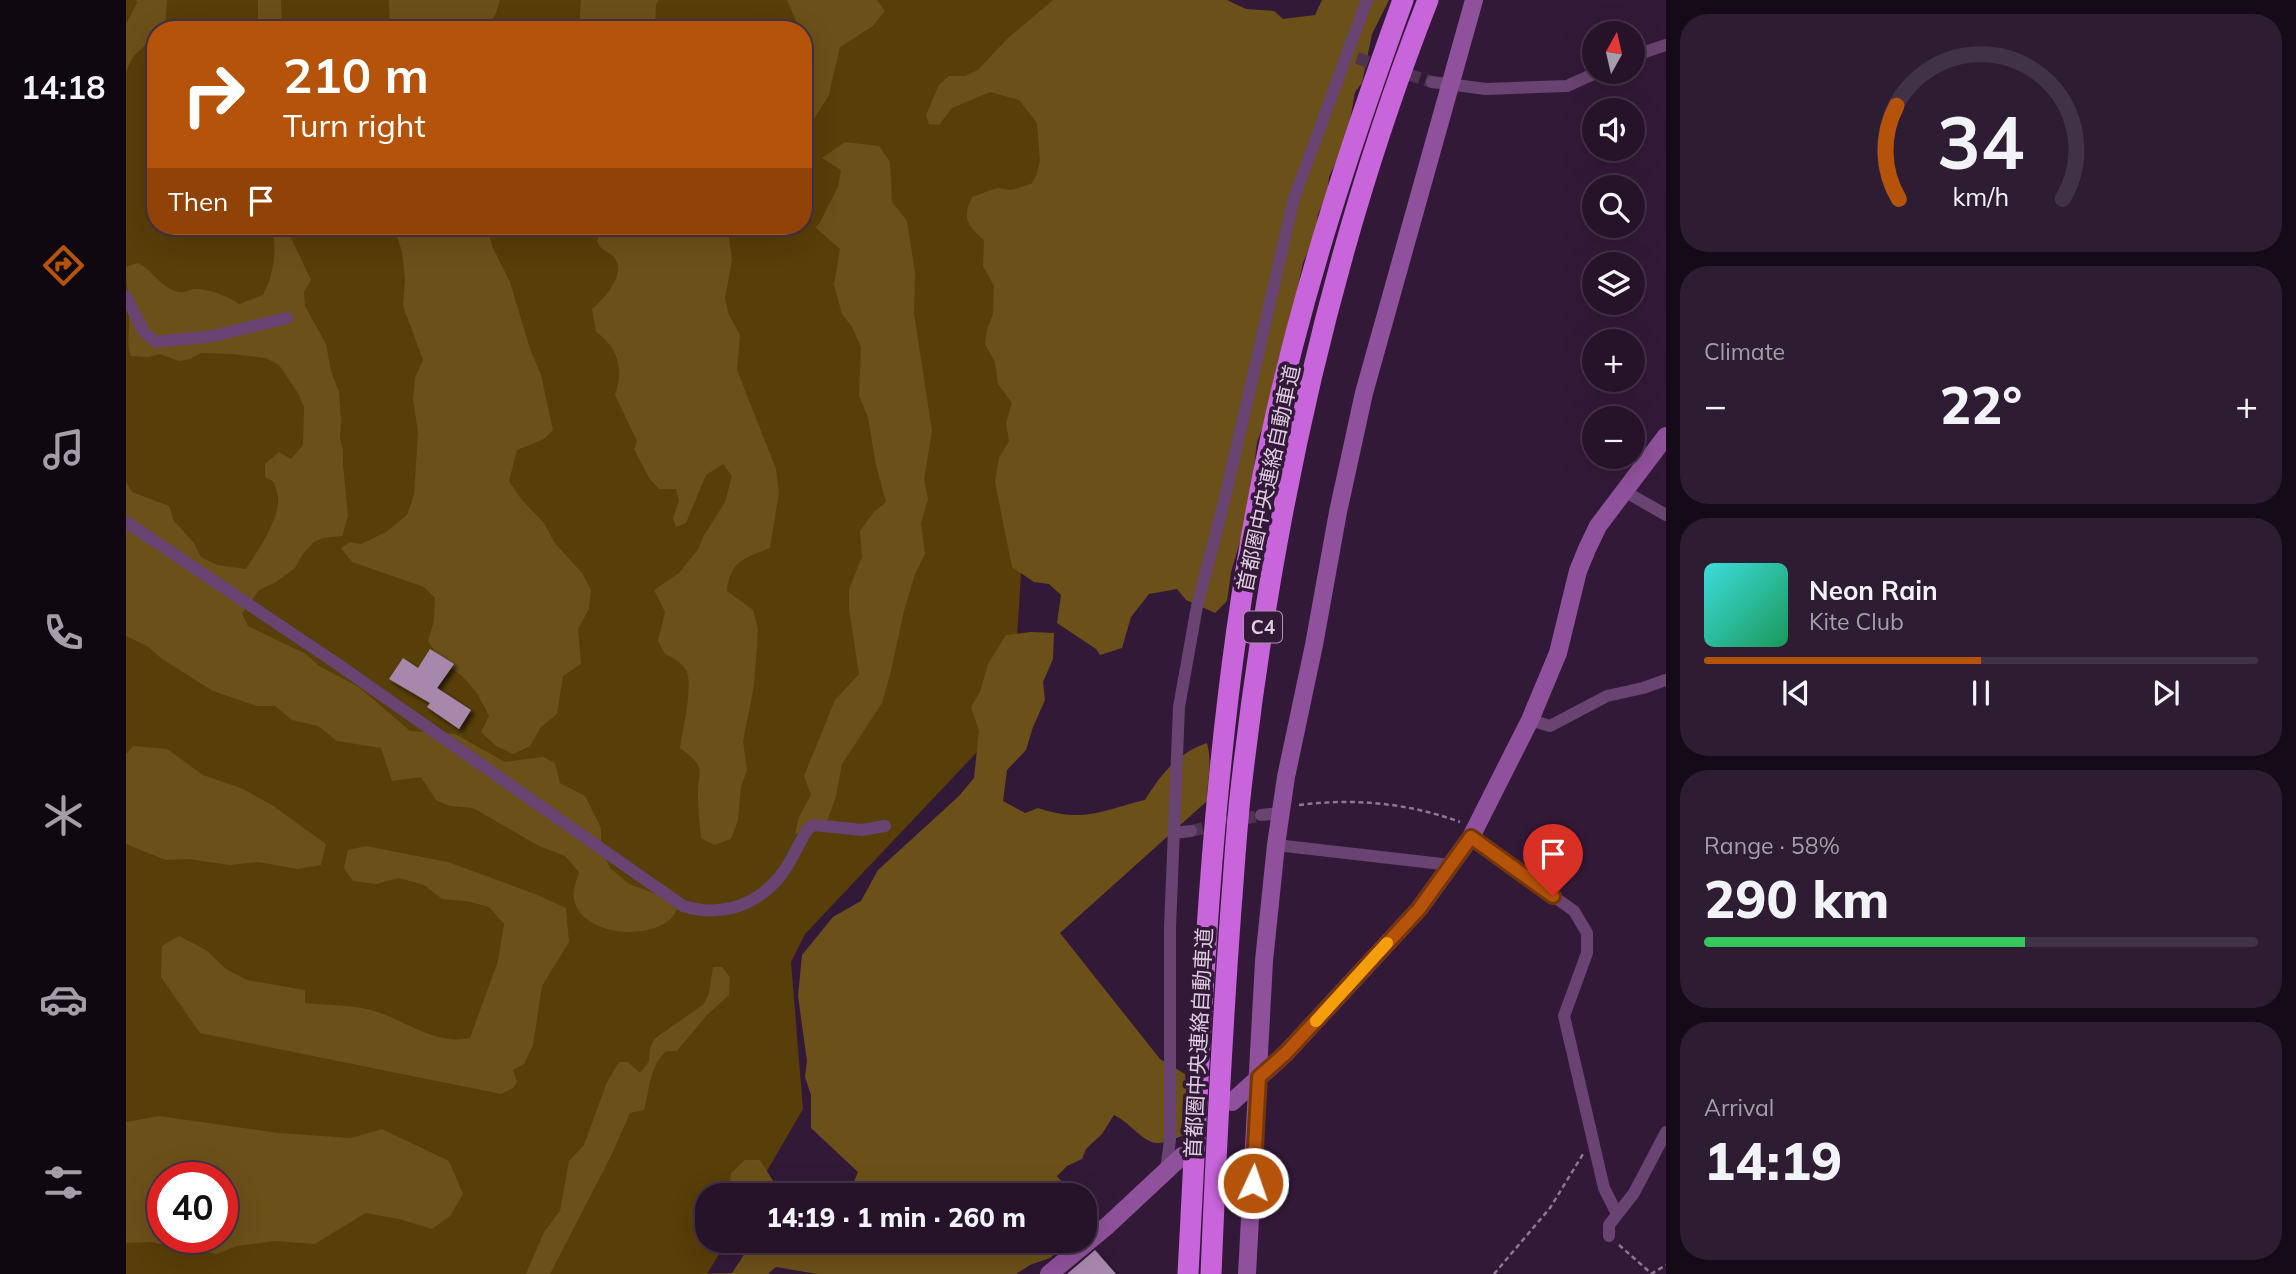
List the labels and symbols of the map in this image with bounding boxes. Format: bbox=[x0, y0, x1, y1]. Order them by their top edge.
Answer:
north arrow bbox=[1582, 21, 1645, 84]
street label: 首都圏中央連絡自動車道 bbox=[1231, 362, 1305, 594]
road number: C4 bbox=[1244, 612, 1282, 642]
pin bbox=[1523, 824, 1583, 896]
street label: 首都圏中央連絡自動車道 bbox=[1179, 927, 1217, 1159]
position arrow bbox=[1216, 1146, 1290, 1220]
speed limit sign: 40 bbox=[147, 1162, 238, 1253]

